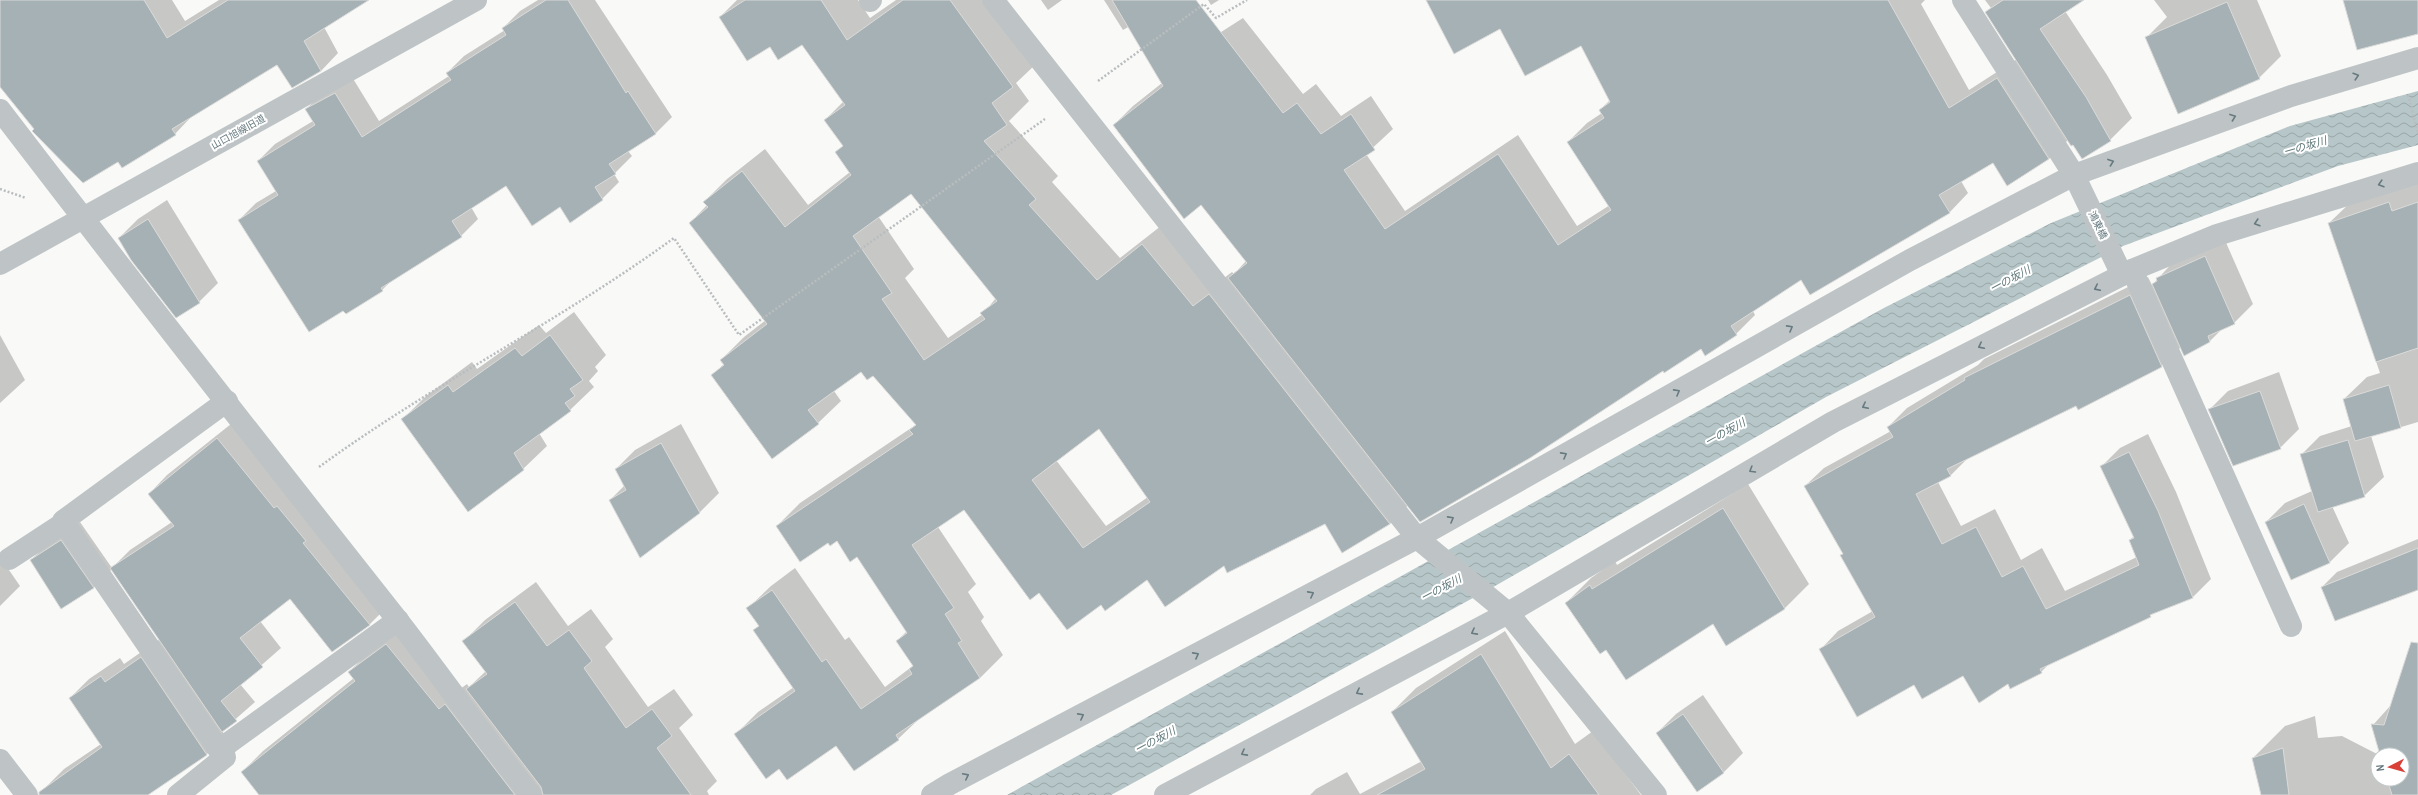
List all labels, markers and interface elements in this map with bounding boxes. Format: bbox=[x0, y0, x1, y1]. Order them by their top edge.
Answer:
one-way arrow bbox=[2353, 72, 2360, 81]
street label: 山口旭線旧道 bbox=[209, 112, 267, 152]
one-way arrow bbox=[2229, 113, 2236, 121]
water label: 一の坂川 bbox=[2282, 133, 2329, 159]
one-way arrow bbox=[2107, 158, 2114, 166]
one-way arrow bbox=[2377, 179, 2384, 188]
street label: 鴻東橋 bbox=[2086, 209, 2110, 241]
one-way arrow bbox=[2253, 218, 2260, 227]
water label: 一の坂川 bbox=[1987, 262, 2034, 296]
one-way arrow bbox=[2094, 283, 2101, 291]
one-way arrow bbox=[1786, 325, 1794, 332]
one-way arrow bbox=[1978, 341, 1985, 349]
one-way arrow bbox=[1673, 389, 1680, 396]
one-way arrow bbox=[1862, 401, 1870, 408]
water label: 一の坂川 bbox=[1702, 415, 1749, 449]
one-way arrow bbox=[1560, 453, 1567, 460]
one-way arrow bbox=[1749, 465, 1756, 472]
one-way arrow bbox=[1447, 517, 1454, 524]
water label: 一の坂川 bbox=[1418, 571, 1465, 605]
one-way arrow bbox=[1307, 592, 1314, 599]
one-way arrow bbox=[1471, 627, 1478, 634]
one-way arrow bbox=[1192, 653, 1199, 660]
one-way arrow bbox=[1356, 688, 1363, 695]
one-way arrow bbox=[1077, 713, 1085, 721]
water label: 一の坂川 bbox=[1132, 723, 1179, 757]
north arrow bbox=[2370, 747, 2410, 787]
one-way arrow bbox=[1241, 748, 1248, 756]
text: N bbox=[2373, 764, 2387, 772]
one-way arrow bbox=[962, 773, 969, 780]

